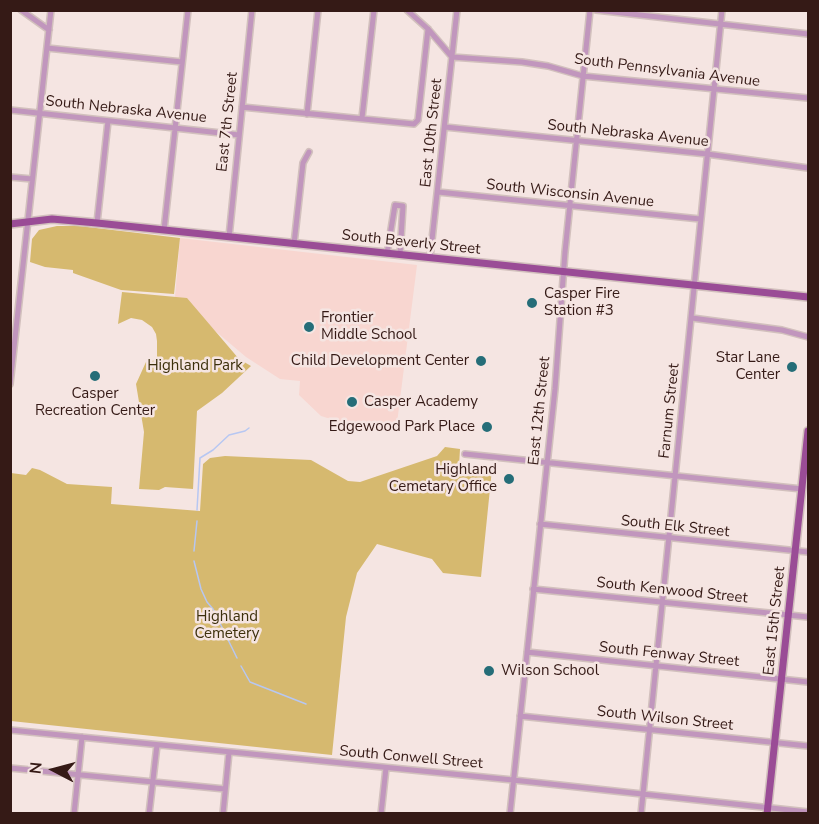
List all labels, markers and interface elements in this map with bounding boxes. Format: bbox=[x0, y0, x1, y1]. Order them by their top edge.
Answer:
street label: South Pennsylvania Avenue bbox=[573, 51, 761, 91]
street label: East 7th Street bbox=[214, 71, 242, 173]
street label: East 10th Street bbox=[417, 78, 447, 188]
street label: South Nebraska Avenue bbox=[44, 93, 208, 127]
street label: South Nebraska Avenue bbox=[546, 117, 710, 151]
street label: South Wisconsin Avenue bbox=[485, 176, 655, 212]
street label: South Beverly Street bbox=[341, 227, 481, 259]
place label: Casper Fire Station #3 bbox=[544, 285, 620, 320]
marker: Casper Fire Station #3 bbox=[525, 296, 539, 310]
place label: Frontier Middle School bbox=[321, 309, 417, 344]
marker: Frontier Middle School bbox=[302, 320, 316, 334]
place label: Star Lane Center bbox=[716, 349, 780, 384]
place label: Child Development Center bbox=[291, 352, 469, 370]
marker: Child Development Center bbox=[474, 354, 488, 368]
street label: East 12th Street bbox=[525, 356, 555, 466]
park label: Highland Park bbox=[147, 357, 243, 375]
marker: Star Lane Center bbox=[785, 360, 799, 374]
street label: Farnum Street bbox=[656, 362, 684, 460]
marker: Casper Recreation Center bbox=[88, 369, 102, 383]
place label: Casper Recreation Center bbox=[35, 385, 155, 420]
place label: Casper Academy bbox=[364, 393, 478, 411]
marker: Casper Academy bbox=[345, 395, 359, 409]
place label: Edgewood Park Place bbox=[329, 418, 475, 436]
marker: Edgewood Park Place bbox=[480, 420, 494, 434]
place label: Highland Cemetary Office bbox=[389, 461, 497, 496]
marker: Highland Cemetary Office bbox=[502, 472, 516, 486]
street label: South Elk Street bbox=[620, 512, 730, 542]
street label: East 15th Street bbox=[760, 566, 790, 676]
street label: South Kenwood Street bbox=[596, 574, 748, 608]
park label: Highland Cemetery bbox=[194, 608, 260, 643]
street label: South Fenway Street bbox=[598, 639, 740, 671]
place label: Wilson School bbox=[501, 662, 599, 680]
marker: Wilson School bbox=[482, 664, 496, 678]
street label: South Wilson Street bbox=[596, 703, 734, 735]
north arrow bbox=[24, 740, 84, 800]
street label: South Conwell Street bbox=[338, 743, 484, 773]
text: N bbox=[25, 761, 48, 775]

